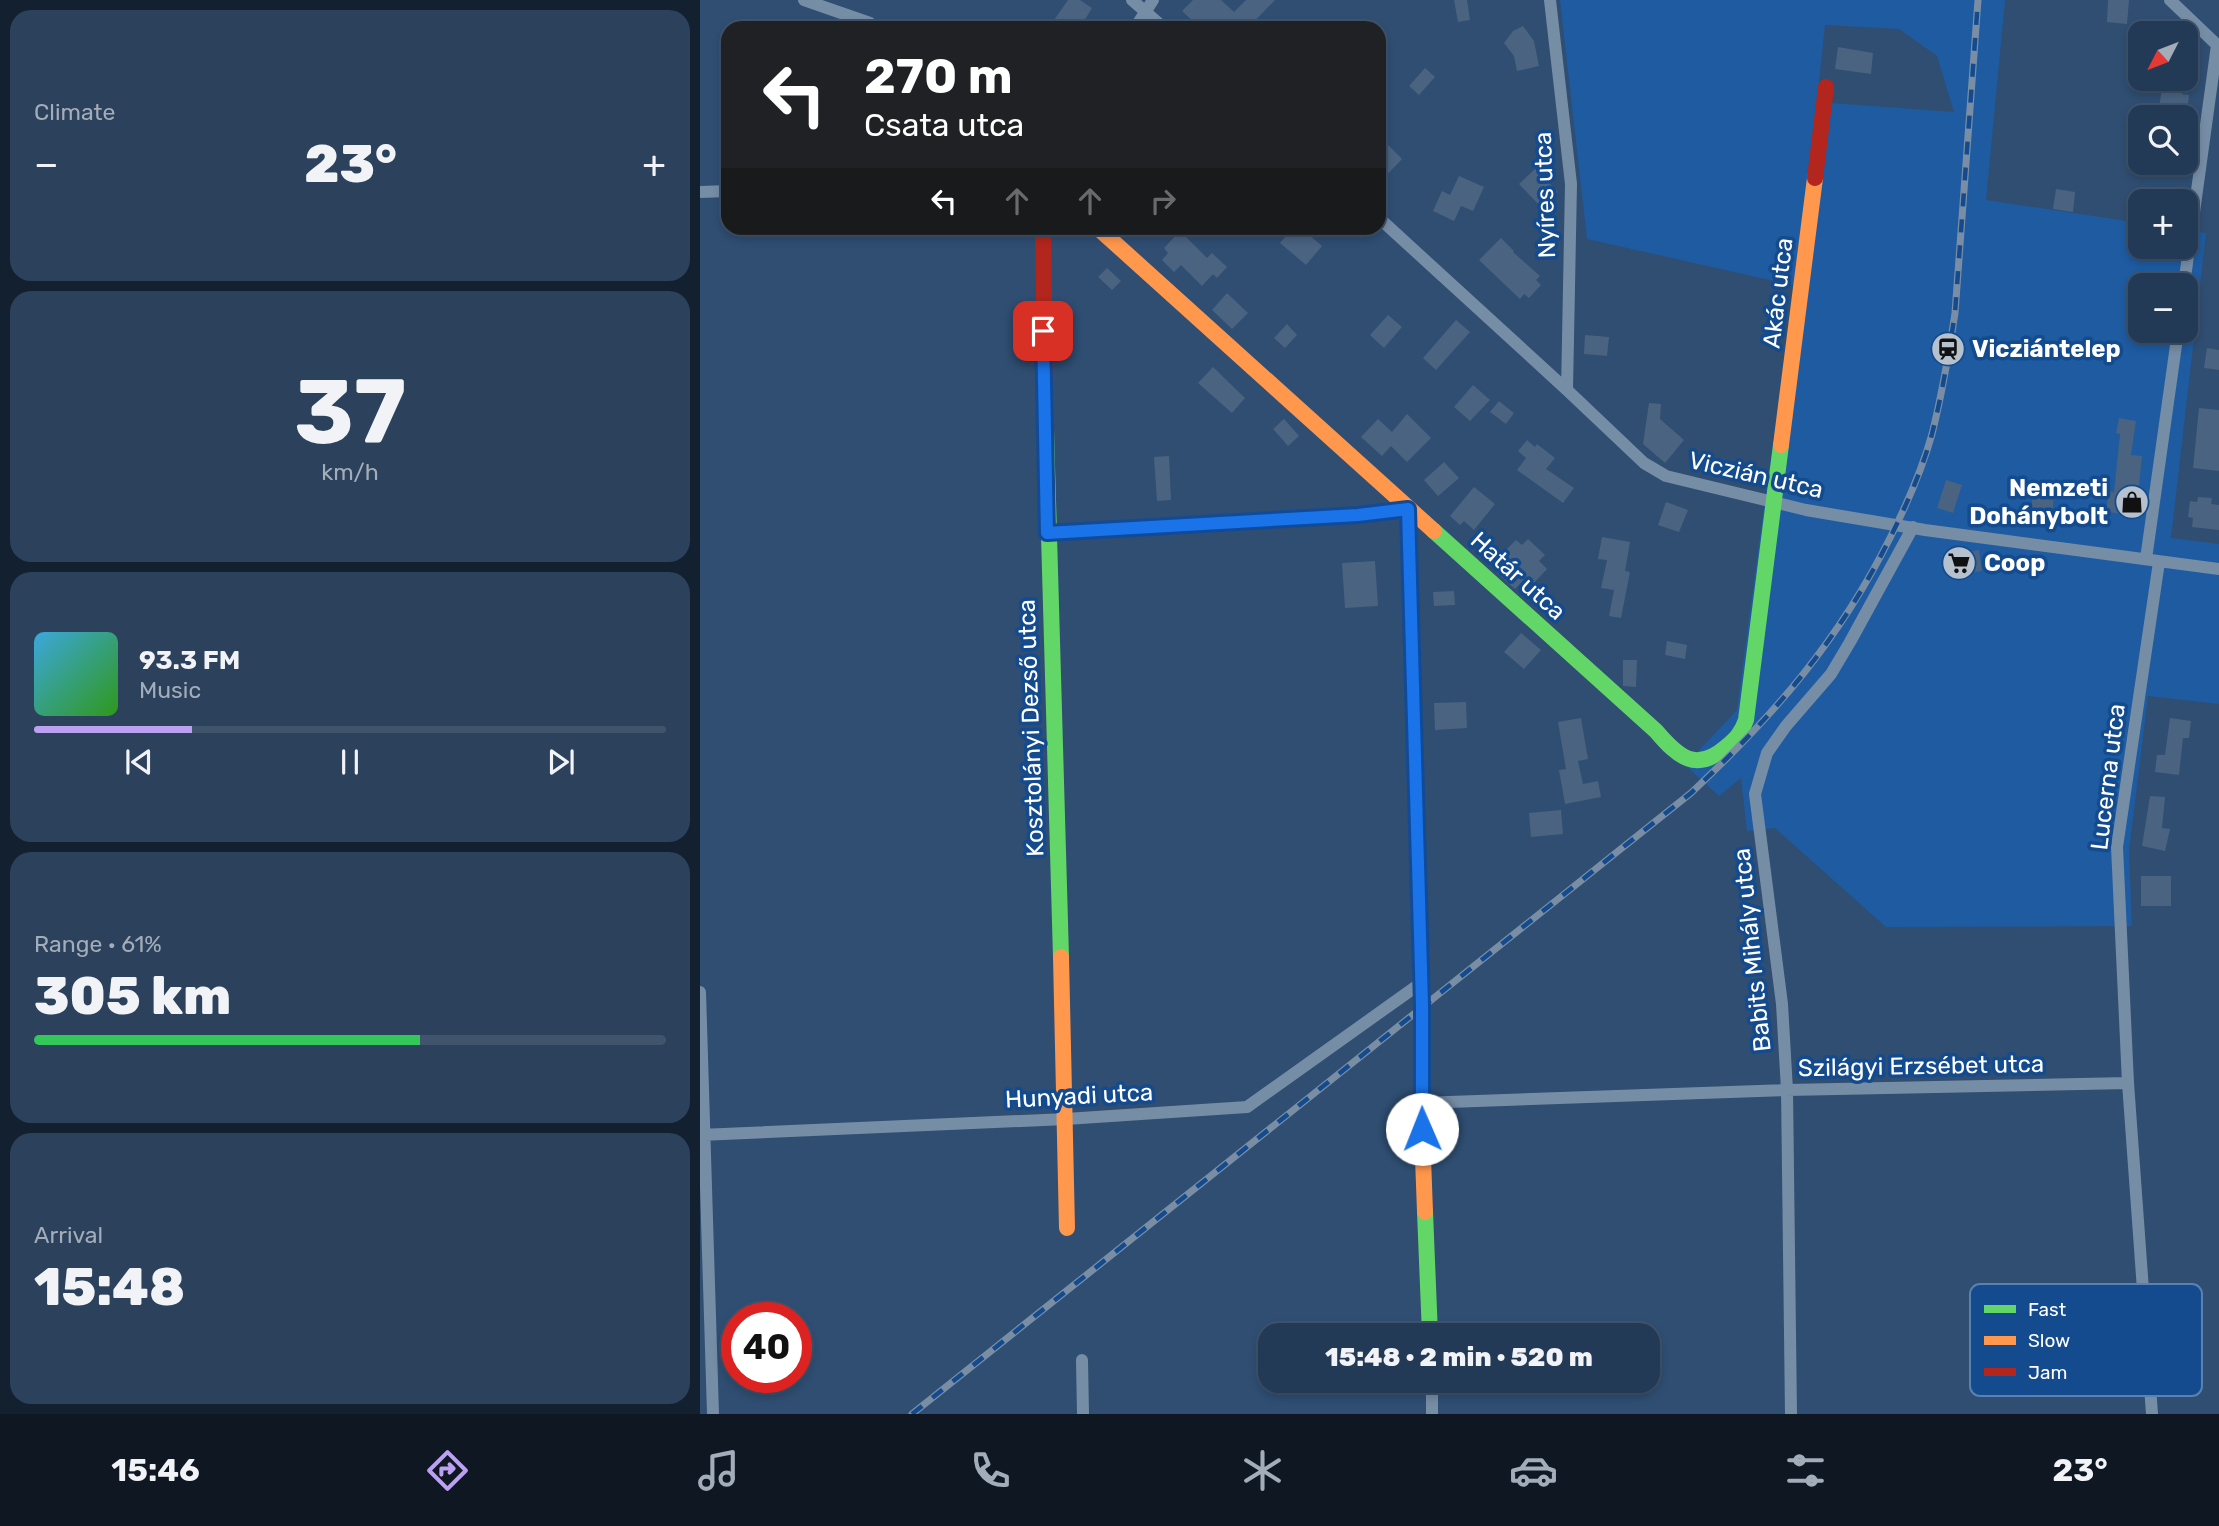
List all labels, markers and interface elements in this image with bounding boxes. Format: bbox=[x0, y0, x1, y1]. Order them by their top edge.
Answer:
north arrow bbox=[2128, 21, 2198, 91]
map controls bbox=[2128, 21, 2198, 343]
text: 270 m bbox=[864, 47, 1013, 105]
icon: left bbox=[749, 49, 840, 140]
text: Climate bbox=[34, 98, 115, 126]
button: search bbox=[2128, 105, 2198, 175]
text: Csata utca bbox=[864, 106, 1024, 144]
street label: Nyíres utca bbox=[1529, 131, 1561, 259]
text: 23° bbox=[304, 133, 397, 195]
text: − bbox=[34, 141, 59, 187]
text: + bbox=[642, 141, 666, 187]
icon: left bbox=[925, 182, 963, 220]
icon: ahead bbox=[998, 182, 1036, 220]
icon: ahead bbox=[1071, 182, 1109, 220]
icon: right bbox=[1144, 182, 1182, 220]
button: + bbox=[2128, 189, 2198, 259]
street label: Akác utca bbox=[1757, 236, 1799, 350]
button: − bbox=[2128, 273, 2198, 343]
pin bbox=[1013, 301, 1073, 361]
icon: arrive bbox=[1024, 312, 1062, 350]
station icon: Vicziántelep bbox=[1929, 330, 1967, 368]
place label: Vicziántelep bbox=[1972, 335, 2121, 363]
text: 37 bbox=[294, 358, 406, 466]
street label: Viczián utca bbox=[1686, 446, 1826, 504]
text: km/h bbox=[321, 458, 379, 486]
place label: Nemzeti Dohánybolt bbox=[1969, 474, 2108, 530]
shop icon: Nemzeti Dohánybolt bbox=[2113, 483, 2151, 521]
street label: Határ utca bbox=[1465, 526, 1571, 626]
supermarket icon: Coop bbox=[1940, 544, 1978, 582]
place label: Coop bbox=[1984, 549, 2045, 577]
street label: Kosztolányi Dezső utca bbox=[1013, 599, 1049, 857]
text: 93.3 FM bbox=[139, 645, 240, 676]
text: Music bbox=[139, 676, 201, 704]
street label: Lucerna utca bbox=[2085, 702, 2131, 852]
icon: previous bbox=[120, 743, 158, 781]
icon: pause bbox=[331, 743, 369, 781]
icon: next bbox=[542, 743, 580, 781]
street label: Babits Mihály utca bbox=[1727, 847, 1777, 1053]
text: Range · 61% bbox=[34, 930, 162, 958]
text: 305 km bbox=[34, 965, 231, 1027]
street label: Szilágyi Erzsébet utca bbox=[1798, 1050, 2044, 1082]
street label: Hunyadi utca bbox=[1004, 1078, 1154, 1114]
position arrow bbox=[1385, 1092, 1459, 1166]
text: Arrival bbox=[34, 1221, 103, 1249]
text: 15:48 bbox=[34, 1256, 185, 1318]
legend bbox=[1970, 1284, 2202, 1396]
text: Fast bbox=[2028, 1298, 2067, 1321]
speed limit sign: 40 bbox=[721, 1302, 812, 1393]
text: Slow bbox=[2028, 1329, 2070, 1352]
text: 15:48 · 2 min · 520 m bbox=[1325, 1342, 1593, 1373]
text: Jam bbox=[2028, 1361, 2067, 1384]
icon: directions bbox=[423, 1446, 472, 1495]
icon: music bbox=[694, 1446, 743, 1495]
icon: phone bbox=[966, 1446, 1015, 1495]
icon: climate bbox=[1238, 1446, 1287, 1495]
icon: car bbox=[1509, 1446, 1558, 1495]
icon: filters bbox=[1781, 1446, 1830, 1495]
text: 15:46 bbox=[111, 1451, 200, 1489]
text: 23° bbox=[2053, 1451, 2108, 1489]

